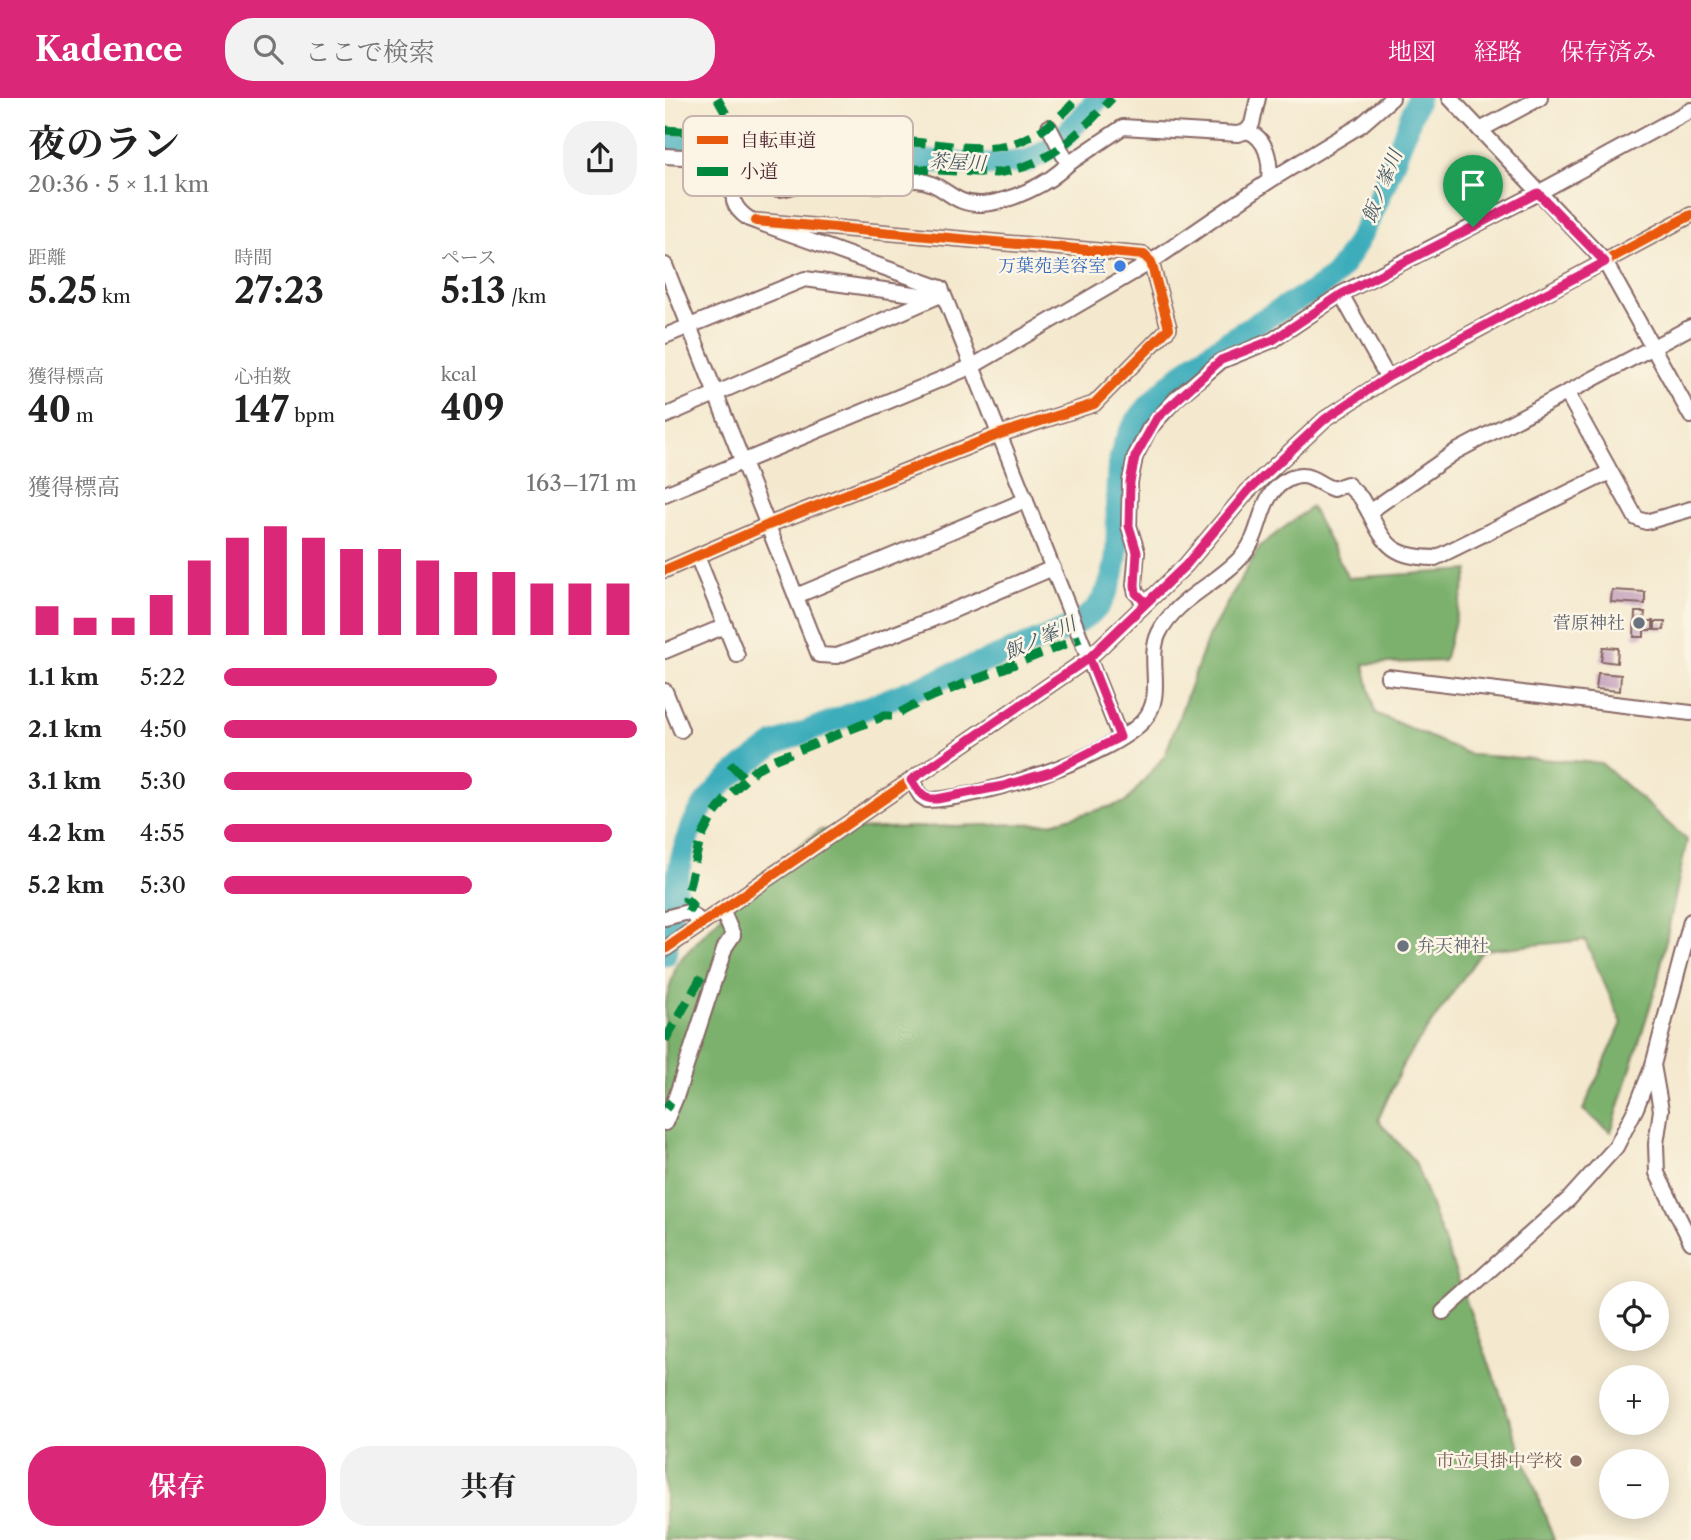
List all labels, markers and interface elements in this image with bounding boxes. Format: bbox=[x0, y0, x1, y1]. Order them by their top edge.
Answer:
search box bbox=[225, 18, 715, 81]
text: Kadence bbox=[35, 29, 183, 70]
icon: search bbox=[249, 30, 287, 68]
text: ここで検索 bbox=[305, 36, 435, 68]
text: 地図 bbox=[1388, 37, 1436, 66]
text: 経路 bbox=[1474, 37, 1522, 66]
text: 保存済み bbox=[1560, 37, 1656, 66]
legend bbox=[683, 116, 913, 196]
text: 夜のラン bbox=[28, 120, 180, 167]
button: share bbox=[563, 121, 637, 195]
text: 自転車道 bbox=[740, 129, 816, 152]
water label: 飯ノ峯川 bbox=[1357, 145, 1408, 226]
water label: 茶屋川 bbox=[928, 149, 988, 175]
pin bbox=[1443, 155, 1503, 227]
text: 小道 bbox=[740, 160, 778, 183]
icon: arrive bbox=[1454, 166, 1492, 204]
text: 20:36 · 5 × 1.1 km bbox=[28, 170, 209, 198]
text: 距離 bbox=[28, 246, 66, 269]
text: 時間 bbox=[234, 246, 272, 269]
text: ペース bbox=[441, 246, 497, 269]
place label: 万葉苑美容室 bbox=[998, 255, 1106, 277]
marker: 万葉苑美容室 bbox=[1112, 258, 1128, 274]
text: 5.25 bbox=[28, 269, 97, 312]
text: 27:23 bbox=[234, 269, 324, 312]
text: 5:13 bbox=[441, 269, 506, 312]
text: km bbox=[97, 285, 131, 308]
text: /km bbox=[506, 285, 547, 308]
text: kcal bbox=[441, 363, 477, 386]
text: 獲得標高 bbox=[28, 365, 104, 388]
text: 心拍数 bbox=[234, 365, 291, 388]
text: 409 bbox=[441, 386, 505, 429]
text: 40 bbox=[28, 388, 71, 431]
text: 147 bbox=[234, 388, 289, 431]
text: m bbox=[71, 404, 94, 427]
text: bpm bbox=[289, 404, 335, 427]
text: 163–171 m bbox=[526, 469, 637, 497]
text: 獲得標高 bbox=[28, 473, 120, 501]
water label: 飯ノ峯川 bbox=[1001, 611, 1081, 664]
place label: 菅原神社 bbox=[1553, 612, 1625, 634]
marker: 菅原神社 bbox=[1631, 615, 1647, 631]
text: 1.1 km bbox=[28, 663, 99, 691]
text: 5:22 bbox=[140, 663, 185, 691]
text: 2.1 km bbox=[28, 715, 102, 743]
text: 4:50 bbox=[140, 715, 187, 743]
text: 3.1 km bbox=[28, 767, 102, 795]
text: 5:30 bbox=[140, 767, 186, 795]
text: 4.2 km bbox=[28, 819, 105, 847]
text: 4:55 bbox=[140, 819, 185, 847]
text: 5.2 km bbox=[28, 871, 104, 899]
text: 5:30 bbox=[140, 871, 186, 899]
place label: 弁天神社 bbox=[1417, 935, 1489, 957]
marker: 弁天神社 bbox=[1395, 938, 1411, 954]
map controls bbox=[1599, 1281, 1669, 1519]
button: locate bbox=[1599, 1281, 1669, 1351]
button: + bbox=[1599, 1365, 1669, 1435]
button: 保存 bbox=[28, 1446, 326, 1526]
button: 共有 bbox=[340, 1446, 637, 1526]
button: − bbox=[1599, 1449, 1669, 1519]
place label: 市立貝掛中学校 bbox=[1436, 1450, 1562, 1472]
marker: 市立貝掛中学校 bbox=[1568, 1453, 1584, 1469]

